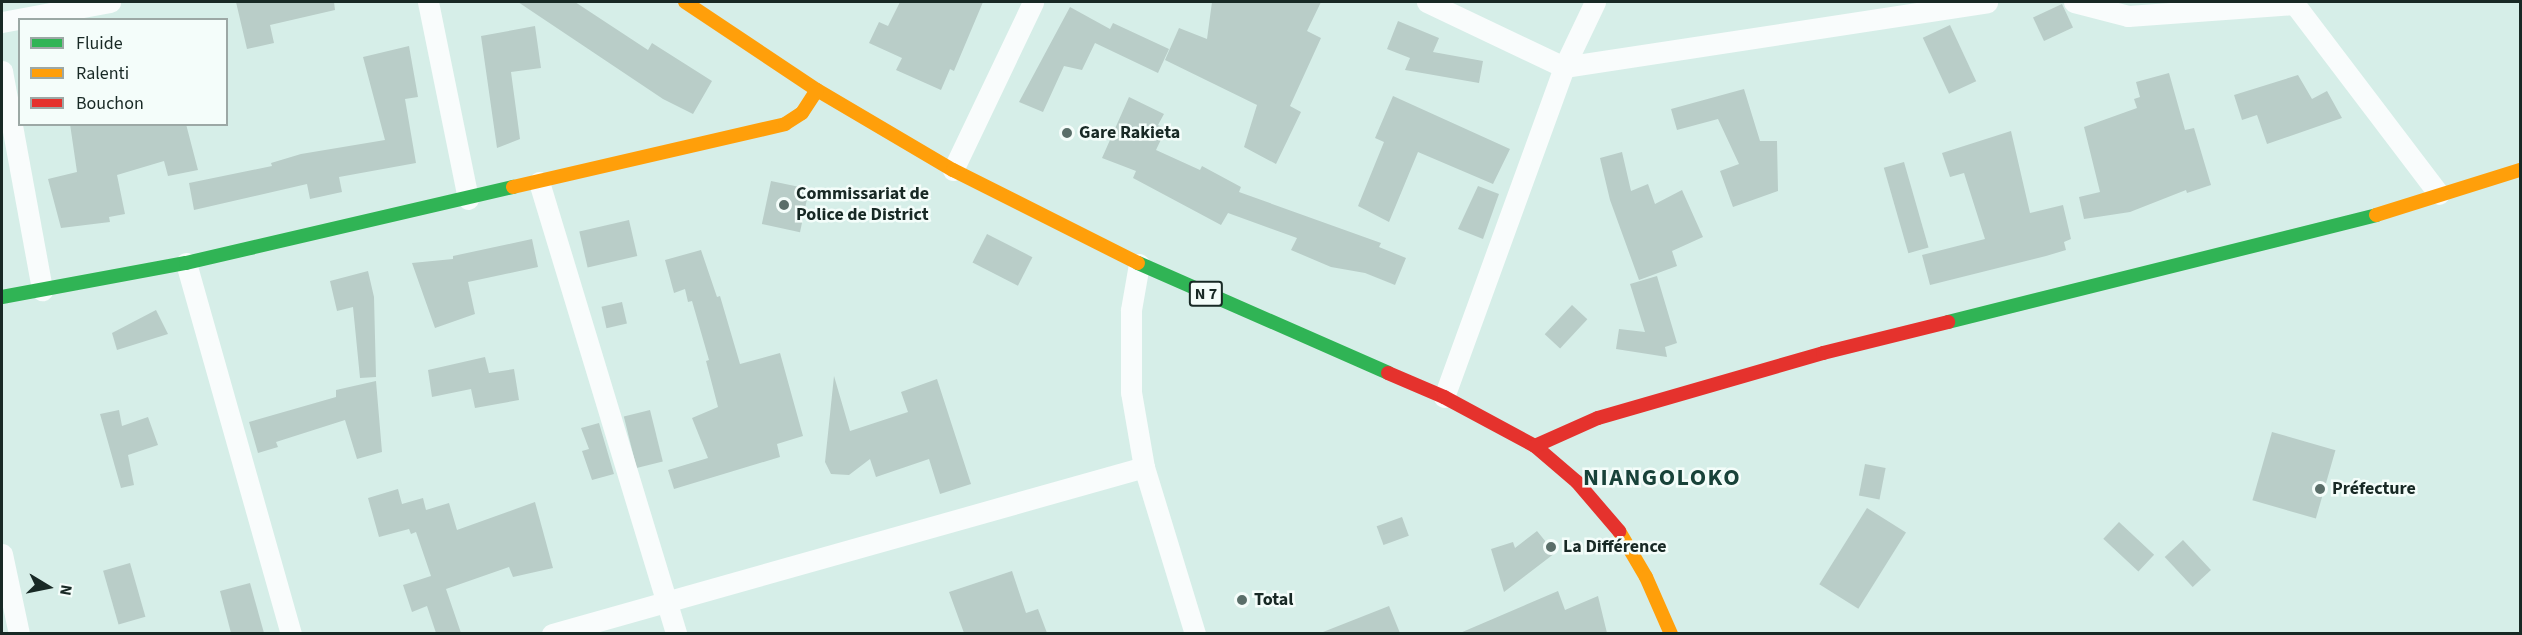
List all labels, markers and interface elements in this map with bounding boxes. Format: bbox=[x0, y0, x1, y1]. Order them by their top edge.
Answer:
legend bbox=[18, 18, 228, 126]
text: Fluide bbox=[76, 31, 123, 56]
text: Ralenti bbox=[76, 61, 129, 86]
text: Bouchon bbox=[76, 91, 144, 116]
place label: Gare Rakieta bbox=[1079, 122, 1180, 144]
marker: Gare Rakieta bbox=[1060, 126, 1074, 140]
place label: Commissariat de Police de District bbox=[796, 184, 929, 226]
marker: Commissariat de Police de District bbox=[777, 198, 791, 212]
road number: N 7 bbox=[1188, 281, 1224, 307]
district label: NIANGOLOKO bbox=[1583, 464, 1741, 492]
place label: Préfecture bbox=[2332, 478, 2416, 500]
marker: Préfecture bbox=[2313, 482, 2327, 496]
place label: La Différence bbox=[1563, 536, 1667, 558]
marker: La Différence bbox=[1544, 540, 1558, 554]
north arrow bbox=[18, 557, 78, 617]
text: N bbox=[54, 583, 77, 597]
place label: Total bbox=[1254, 589, 1293, 611]
marker: Total bbox=[1235, 593, 1249, 607]

